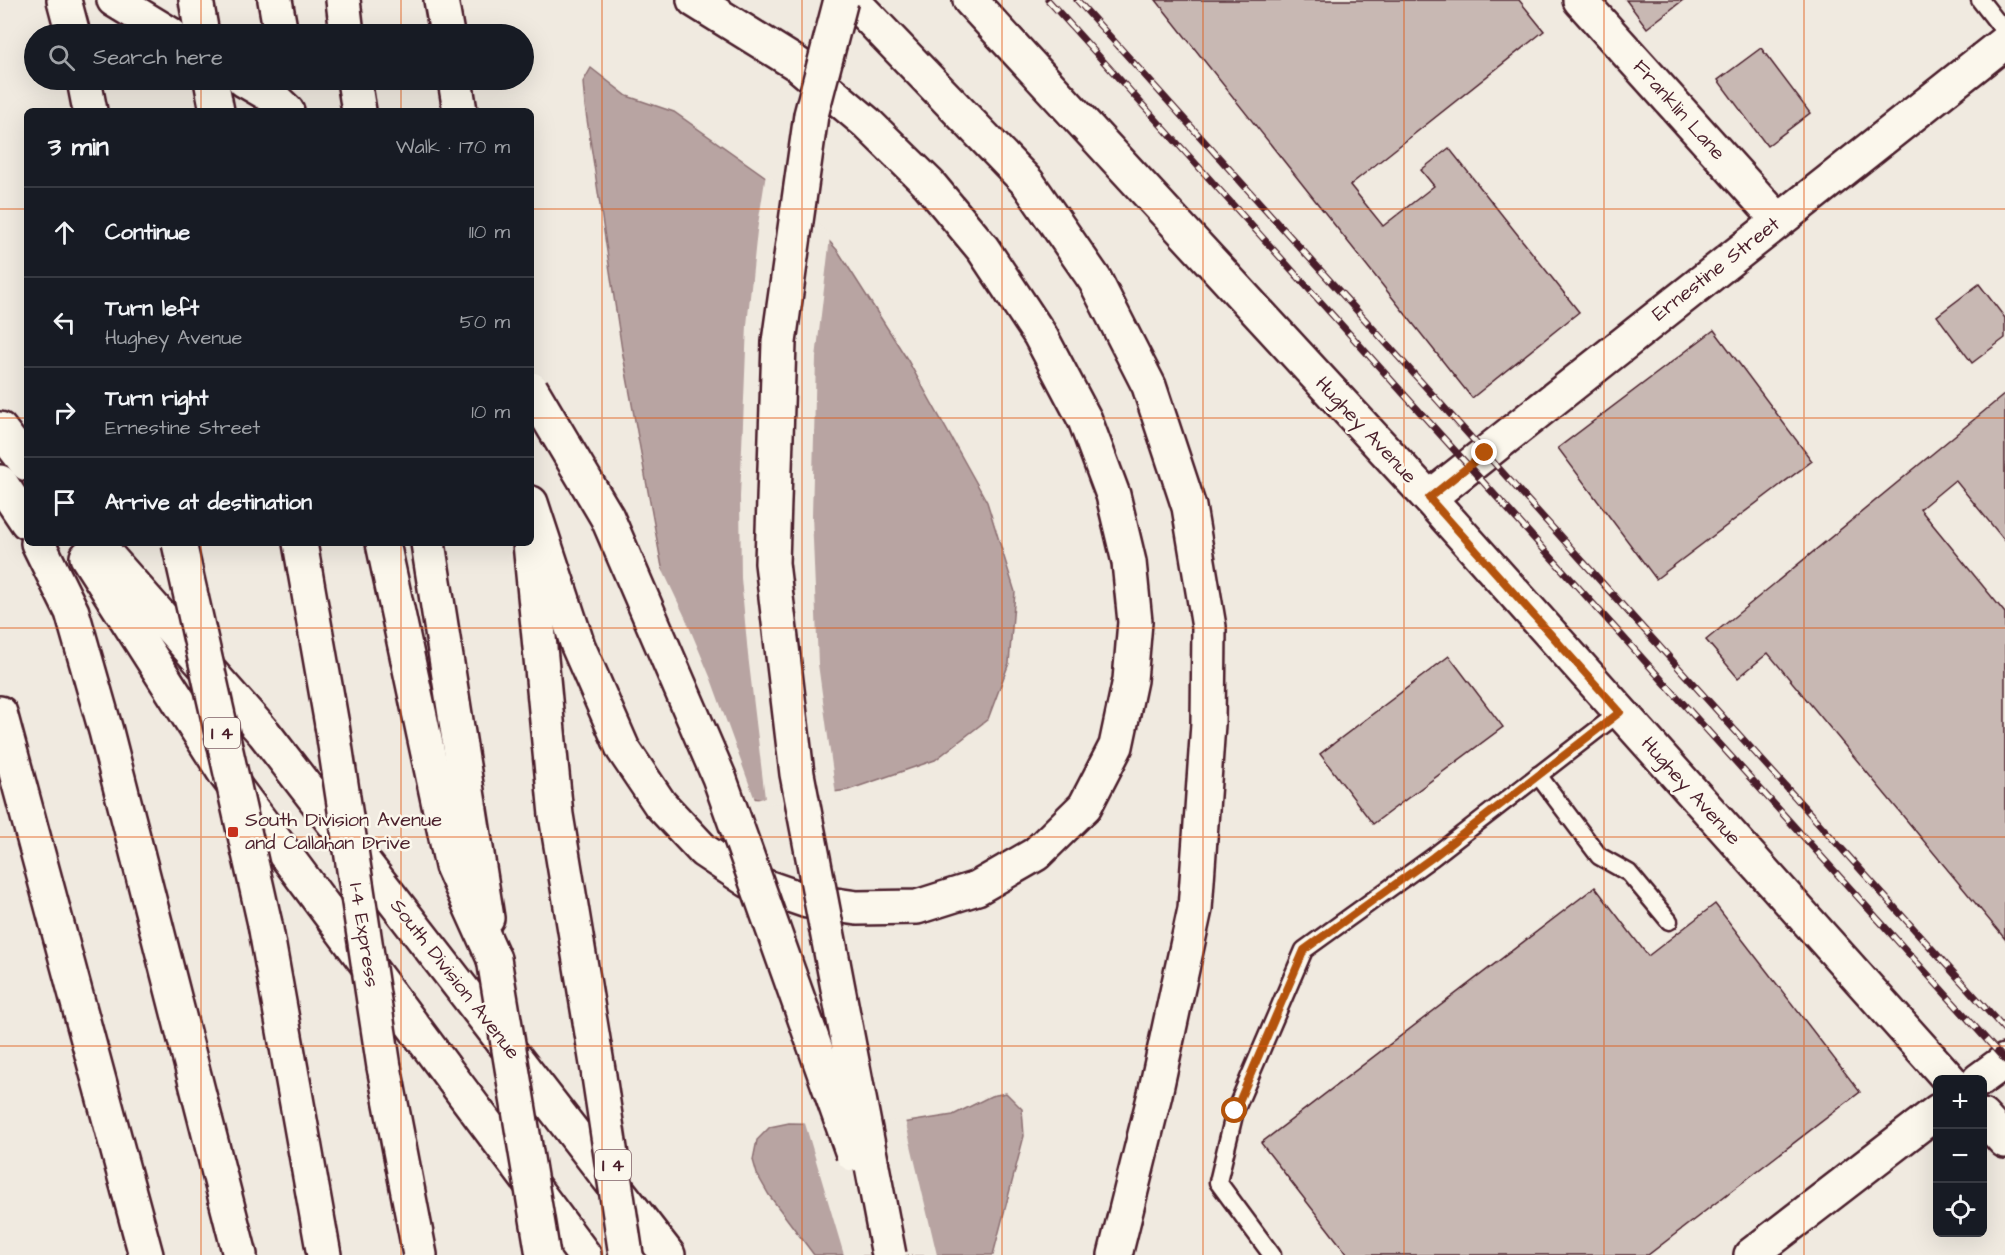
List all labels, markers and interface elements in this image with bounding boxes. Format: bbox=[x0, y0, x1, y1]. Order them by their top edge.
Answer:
search box bbox=[24, 24, 534, 90]
icon: search bbox=[45, 41, 78, 74]
text: Search here bbox=[93, 42, 223, 73]
street label: Franklin Lane bbox=[1626, 54, 1732, 166]
text: 3 min bbox=[48, 129, 109, 165]
text: Walk · 170 m bbox=[396, 133, 510, 161]
street label: Ernestine Street bbox=[1646, 210, 1786, 328]
icon: ahead bbox=[48, 216, 81, 249]
text: Continue bbox=[105, 217, 190, 248]
text: 110 m bbox=[469, 218, 510, 246]
text: Turn left bbox=[105, 293, 199, 324]
icon: left bbox=[48, 306, 81, 339]
text: 50 m bbox=[460, 308, 510, 336]
text: Hughey Avenue bbox=[105, 324, 242, 352]
street label: Hughey Avenue bbox=[1308, 370, 1423, 491]
text: Turn right bbox=[105, 383, 208, 414]
icon: right bbox=[48, 396, 81, 429]
text: 10 m bbox=[471, 398, 510, 426]
text: Ernestine Street bbox=[105, 414, 260, 442]
route end bbox=[1471, 439, 1497, 465]
icon: arrive bbox=[48, 486, 81, 519]
text: Arrive at destination bbox=[105, 487, 312, 518]
road number: I 4 bbox=[204, 718, 240, 748]
street label: Hughey Avenue bbox=[1634, 731, 1747, 852]
place label: South Division Avenue and Callahan Drive bbox=[245, 806, 442, 857]
marker: South Division Avenue and Callahan Drive bbox=[226, 825, 240, 839]
street label: I-4 Express bbox=[342, 881, 386, 989]
street label: South Division Avenue bbox=[383, 893, 527, 1065]
map controls bbox=[1933, 1075, 1987, 1237]
button: + bbox=[1933, 1075, 1987, 1129]
route start bbox=[1221, 1097, 1247, 1123]
button: − bbox=[1933, 1129, 1987, 1183]
road number: I 4 bbox=[595, 1150, 631, 1180]
button: locate bbox=[1933, 1183, 1987, 1237]

